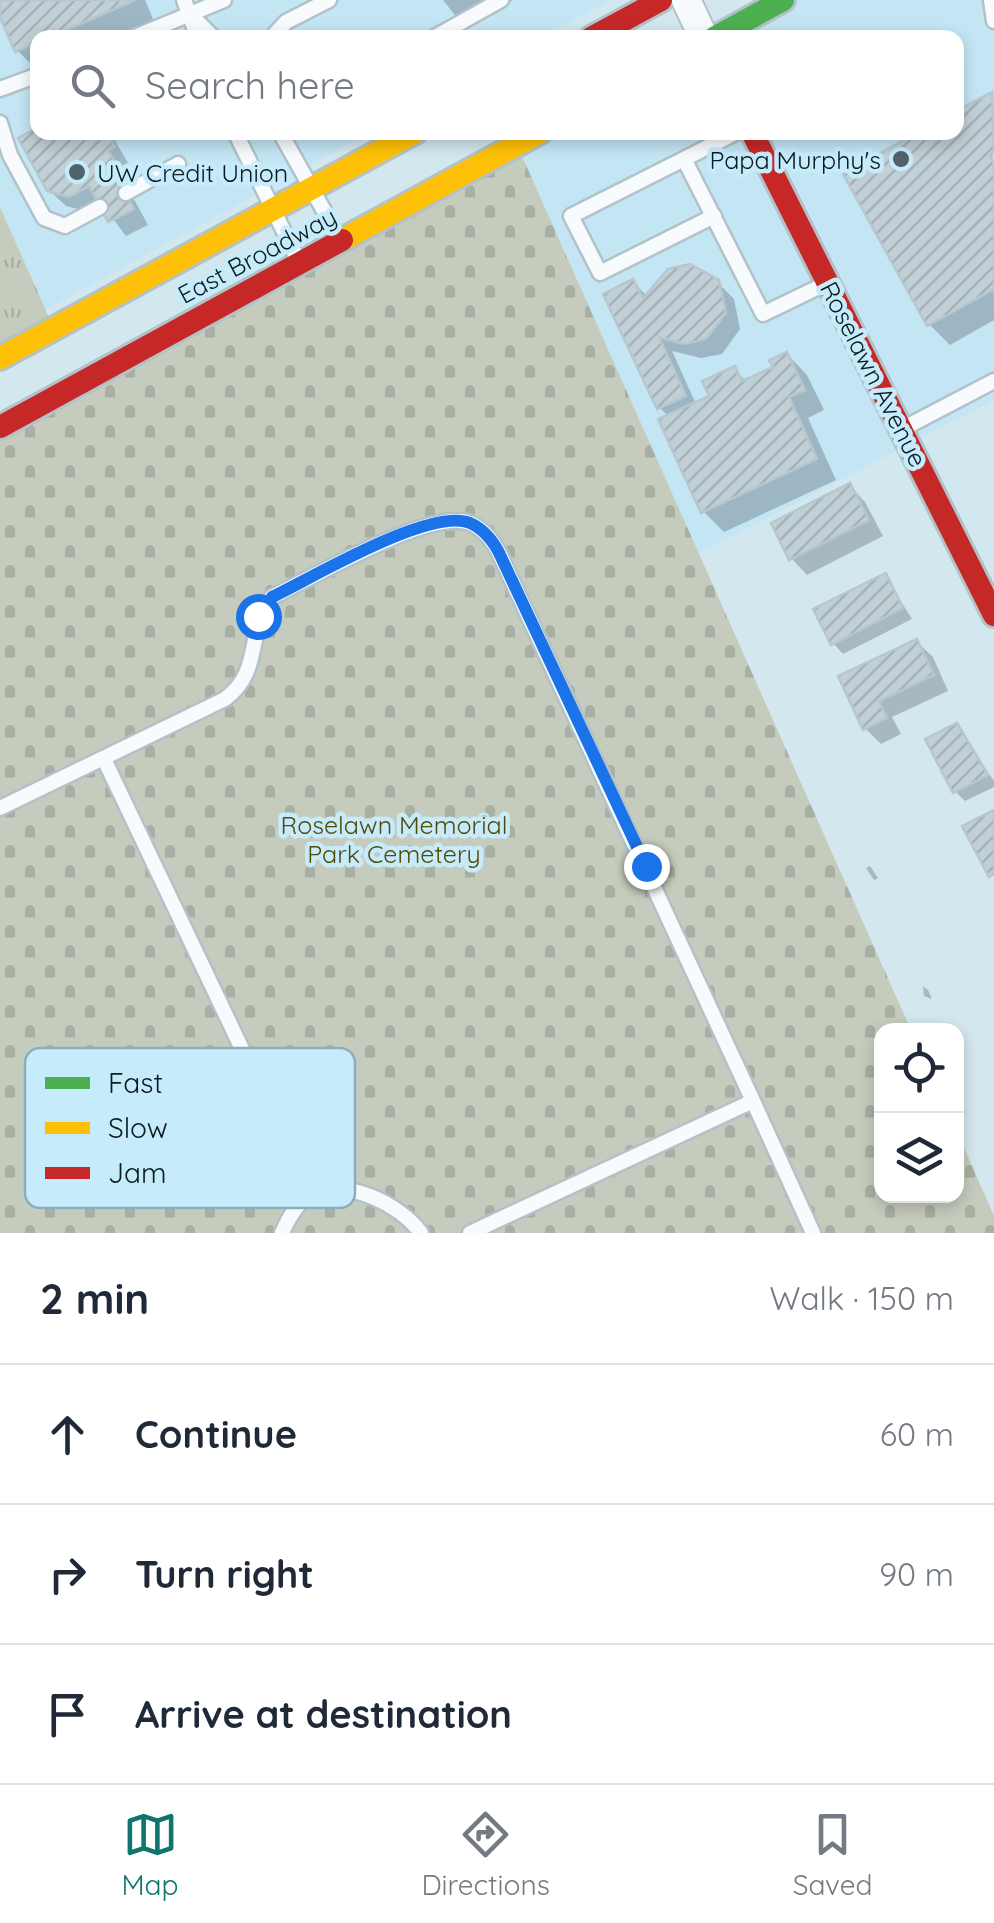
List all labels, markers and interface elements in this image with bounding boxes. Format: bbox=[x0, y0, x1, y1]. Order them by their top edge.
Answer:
search box bbox=[30, 30, 964, 140]
icon: search bbox=[65, 58, 120, 113]
text: Search here bbox=[145, 61, 355, 109]
place label: Papa Murphy's bbox=[709, 144, 881, 175]
marker: Papa Murphy's bbox=[890, 148, 912, 170]
place label: UW Credit Union bbox=[97, 157, 288, 188]
marker: UW Credit Union bbox=[66, 161, 88, 183]
street label: East Broadway bbox=[172, 200, 342, 310]
street label: Roselawn Avenue bbox=[814, 276, 934, 472]
route start bbox=[236, 594, 282, 640]
park label: Roselawn Memorial Park Cemetery bbox=[281, 809, 507, 869]
route end bbox=[624, 844, 670, 890]
map controls bbox=[874, 1023, 964, 1203]
button: locate bbox=[874, 1023, 964, 1113]
legend bbox=[25, 1048, 355, 1208]
text: Fast bbox=[108, 1065, 163, 1100]
text: Slow bbox=[108, 1110, 168, 1145]
button: layers bbox=[874, 1113, 964, 1203]
text: Jam bbox=[108, 1155, 167, 1190]
text: 2 min bbox=[40, 1272, 149, 1325]
text: Walk · 150 m bbox=[770, 1278, 954, 1318]
icon: ahead bbox=[40, 1407, 95, 1462]
text: Continue bbox=[135, 1410, 297, 1458]
text: 60 m bbox=[880, 1414, 954, 1454]
icon: right bbox=[40, 1547, 95, 1602]
text: Turn right bbox=[135, 1550, 314, 1598]
text: 90 m bbox=[879, 1554, 954, 1594]
icon: arrive bbox=[40, 1687, 95, 1742]
text: Arrive at destination bbox=[135, 1690, 512, 1738]
tab: Map bbox=[121, 1807, 179, 1902]
tab: Directions bbox=[421, 1807, 550, 1902]
tab: Saved bbox=[793, 1807, 873, 1902]

